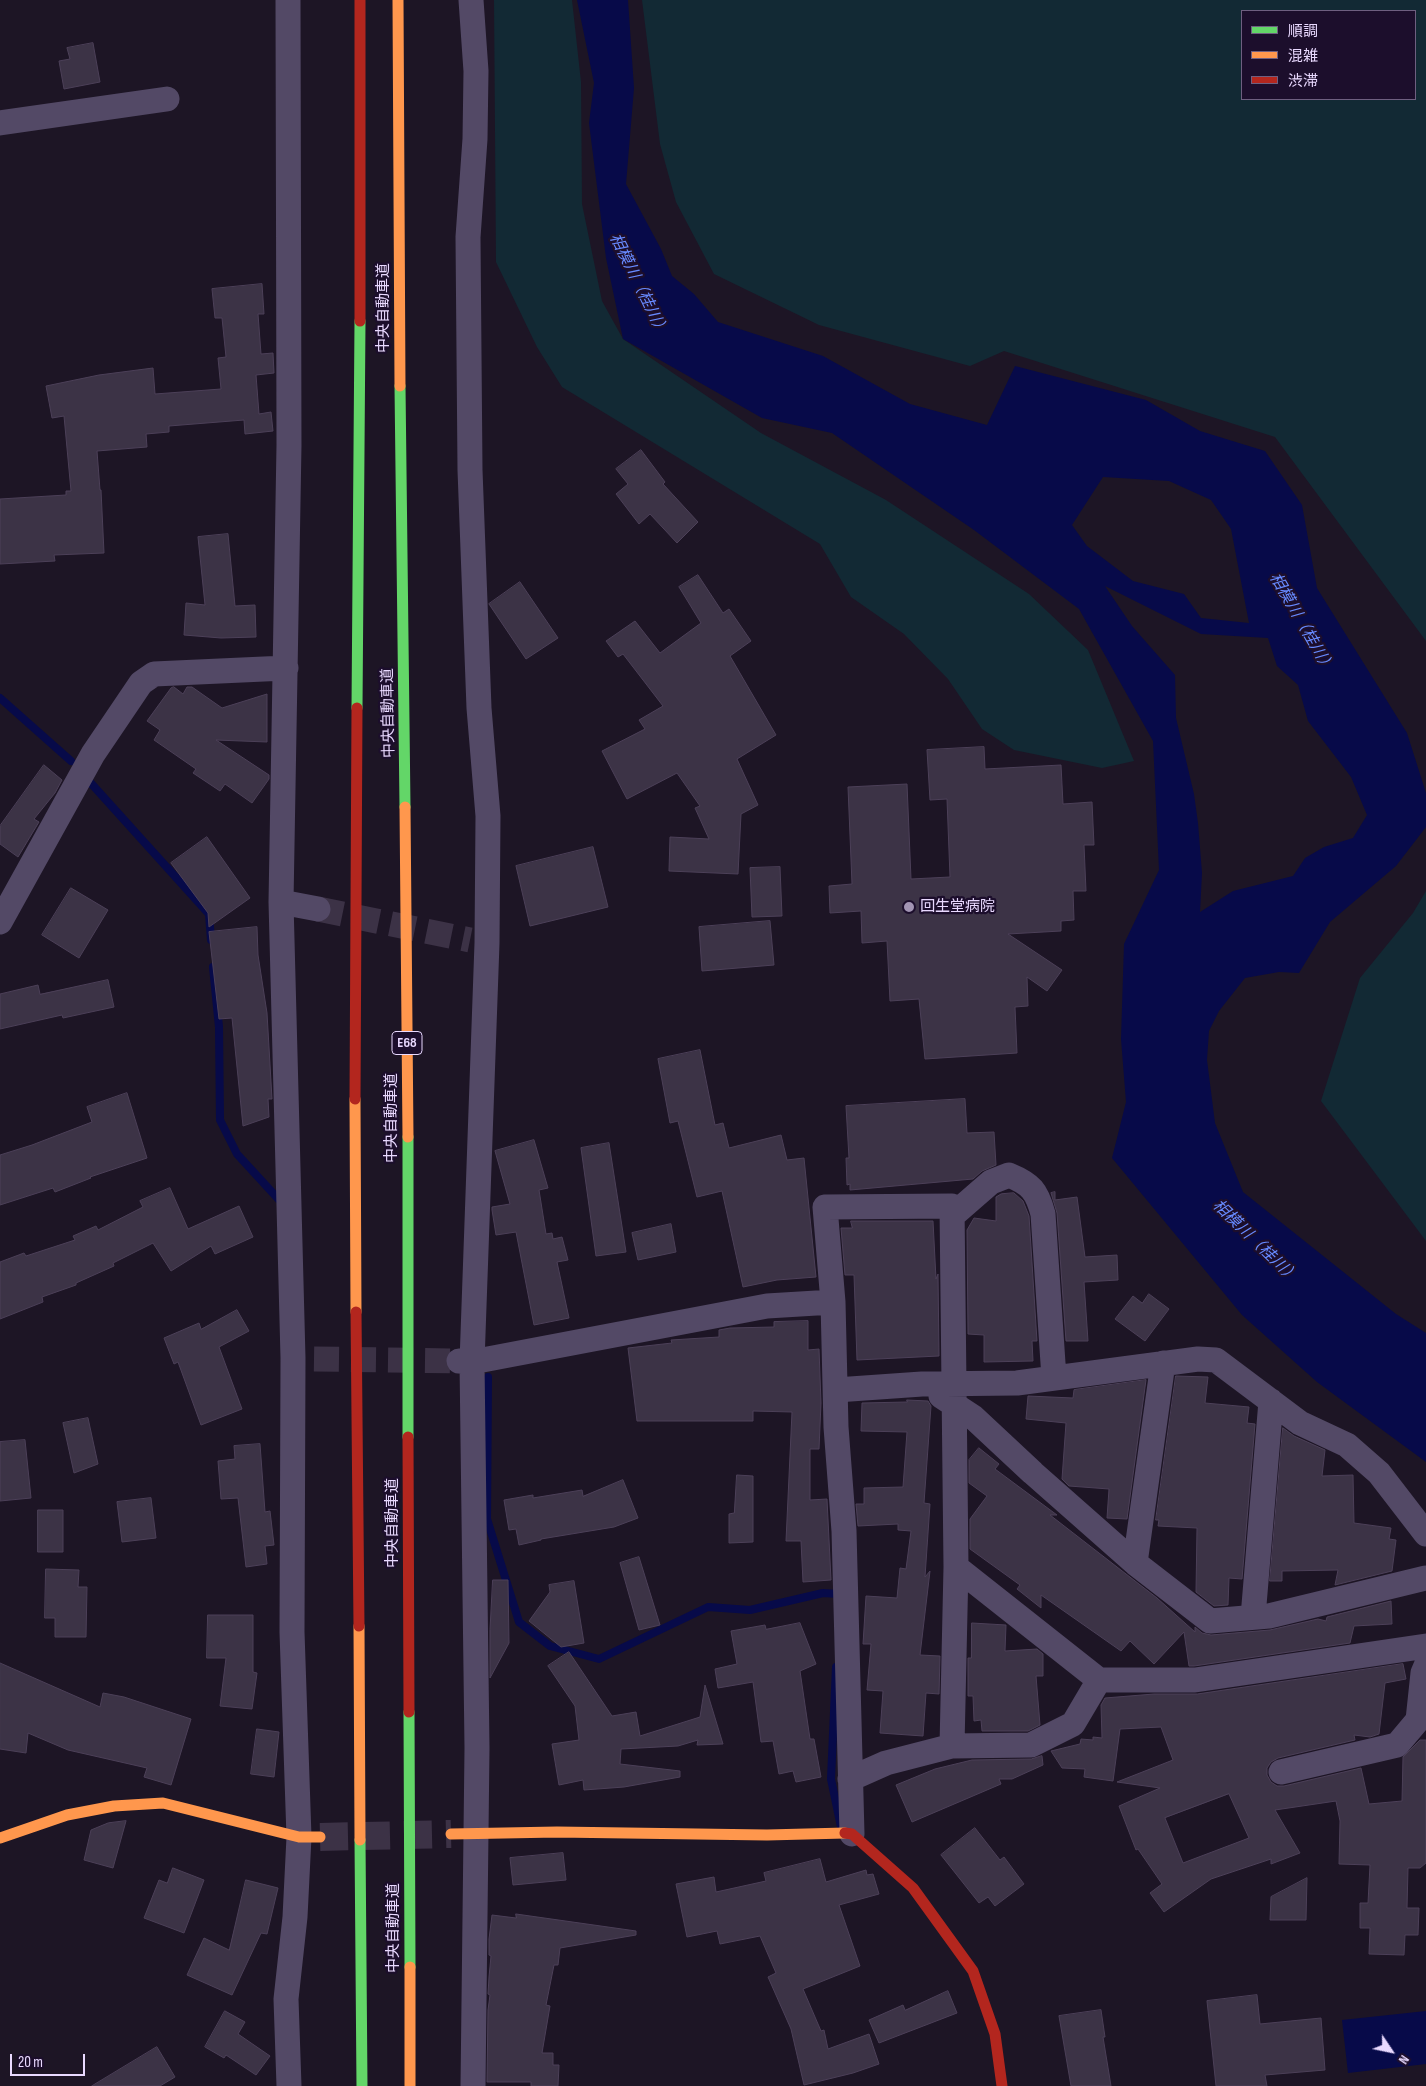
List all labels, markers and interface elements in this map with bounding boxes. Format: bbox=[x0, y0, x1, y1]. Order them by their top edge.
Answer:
legend bbox=[1241, 10, 1416, 100]
text: 順調 bbox=[1288, 22, 1318, 41]
text: 混雑 bbox=[1288, 47, 1318, 66]
text: 渋滞 bbox=[1288, 72, 1318, 91]
water label: 相模川（桂川） bbox=[605, 230, 671, 340]
street label: 中央自動車道 bbox=[375, 263, 393, 353]
water label: 相模川（桂川） bbox=[1265, 570, 1337, 676]
street label: 中央自動車道 bbox=[379, 668, 399, 758]
place label: 回生堂病院 bbox=[920, 898, 995, 916]
marker: 回生堂病院 bbox=[902, 900, 916, 914]
road number: E68 bbox=[392, 1032, 422, 1054]
street label: 中央自動車道 bbox=[383, 1073, 401, 1163]
water label: 相模川（桂川） bbox=[1208, 1196, 1302, 1288]
street label: 中央自動車道 bbox=[384, 1478, 402, 1568]
street label: 中央自動車道 bbox=[385, 1883, 403, 1973]
north arrow bbox=[1366, 2026, 1416, 2076]
scale bar bbox=[12, 2044, 88, 2076]
text: N bbox=[1395, 2052, 1413, 2068]
text: 20 m bbox=[18, 2053, 43, 2072]

